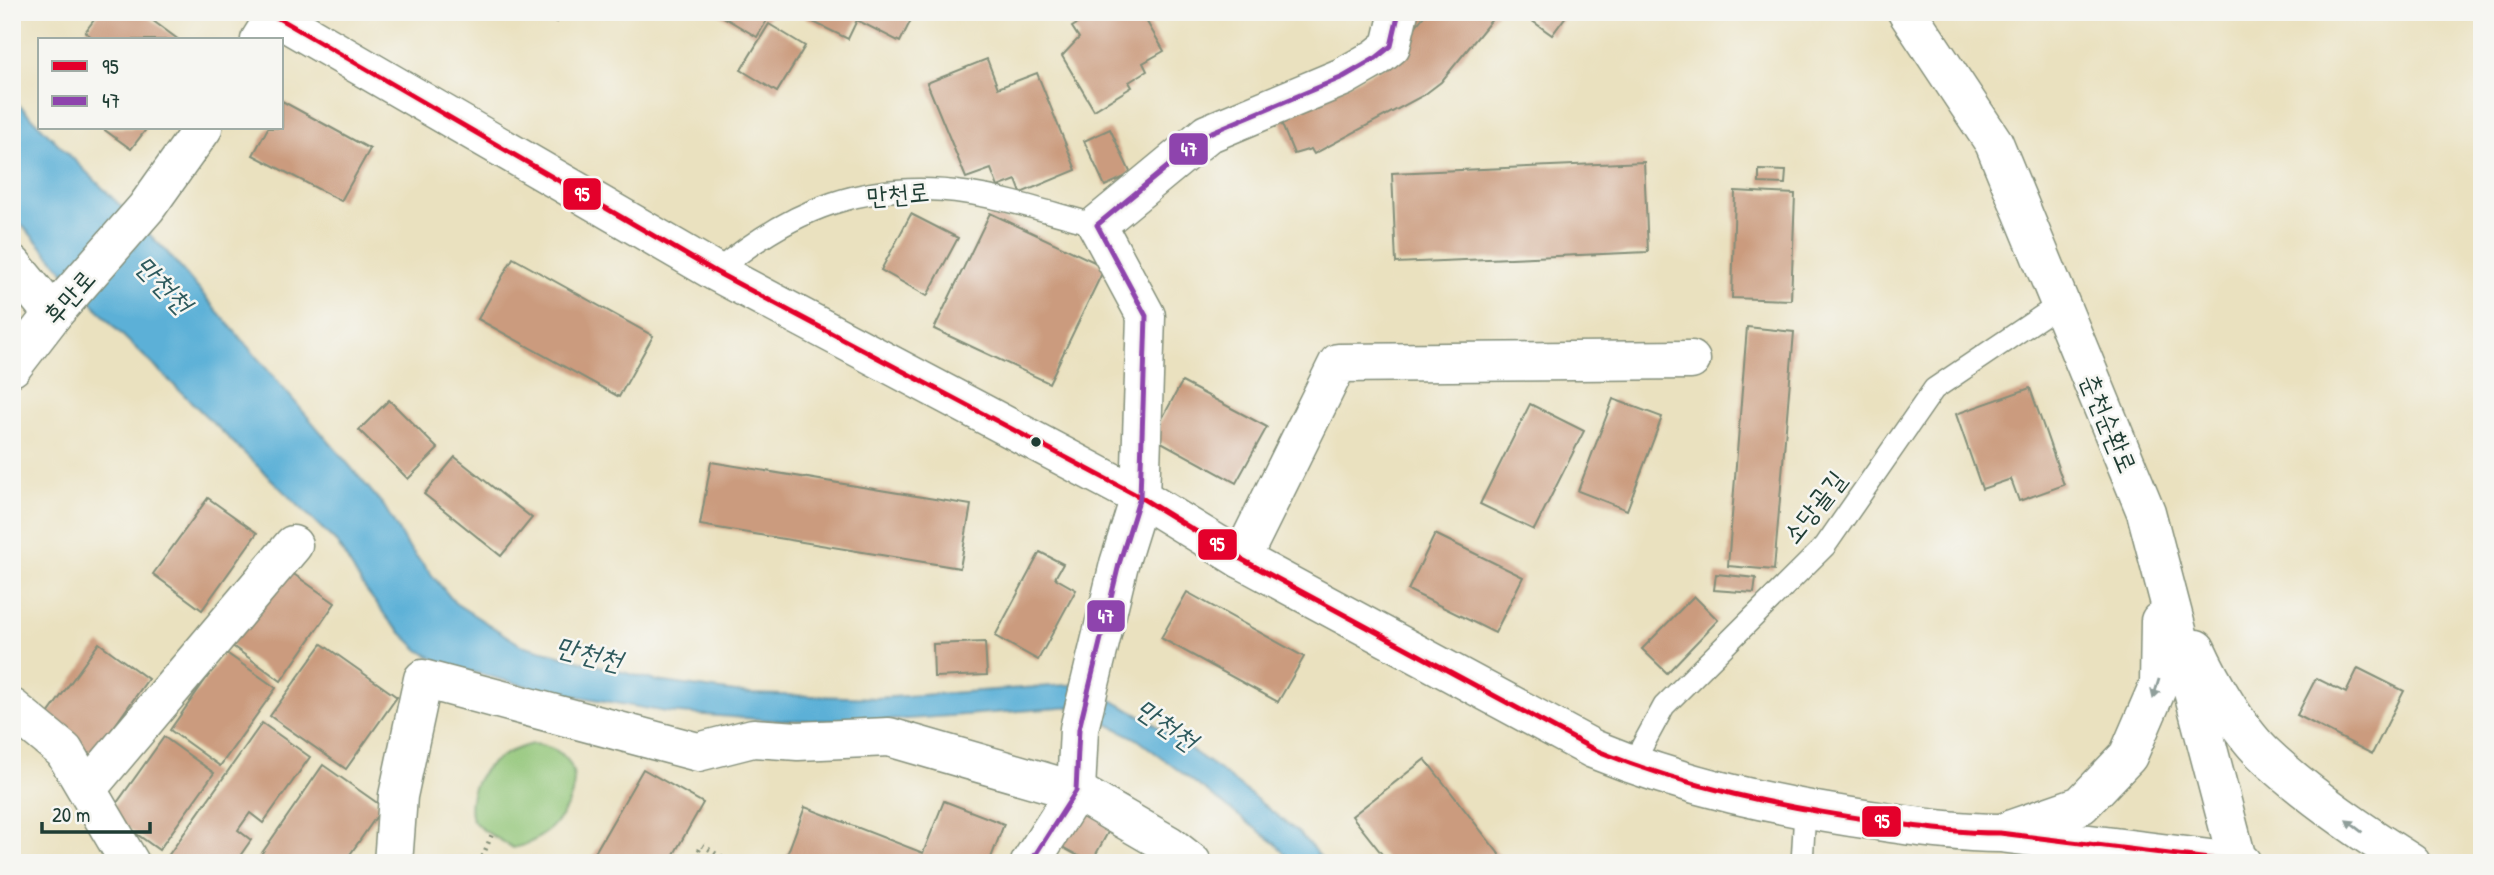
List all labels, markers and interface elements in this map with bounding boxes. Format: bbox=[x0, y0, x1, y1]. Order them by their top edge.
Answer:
legend bbox=[38, 38, 284, 130]
text: 95 bbox=[102, 52, 119, 81]
text: 47 bbox=[102, 86, 120, 115]
line badge: 47 bbox=[1168, 132, 1209, 166]
text: 47 bbox=[1181, 136, 1197, 162]
street label: 만천로 bbox=[865, 173, 931, 214]
line badge: 95 bbox=[562, 177, 602, 211]
text: 95 bbox=[574, 181, 590, 207]
water label: 만천천 bbox=[127, 246, 203, 323]
street label: 후만로 bbox=[35, 262, 102, 332]
street label: 춘천순환로 bbox=[2073, 368, 2146, 478]
unlabelled marker bbox=[1029, 435, 1043, 449]
street label: 소당골길 bbox=[1774, 463, 1853, 550]
line badge: 95 bbox=[1197, 528, 1238, 561]
text: 95 bbox=[1209, 531, 1225, 557]
line badge: 47 bbox=[1086, 599, 1126, 633]
text: 47 bbox=[1098, 603, 1114, 629]
water label: 만천천 bbox=[552, 626, 629, 680]
one-way arrow bbox=[2150, 678, 2161, 699]
water label: 만천천 bbox=[1128, 689, 1208, 760]
scale bar bbox=[42, 791, 150, 835]
text: 20 m bbox=[52, 800, 90, 829]
line badge: 95 bbox=[1861, 805, 1902, 838]
text: 95 bbox=[1874, 808, 1890, 834]
one-way arrow bbox=[2345, 819, 2363, 833]

